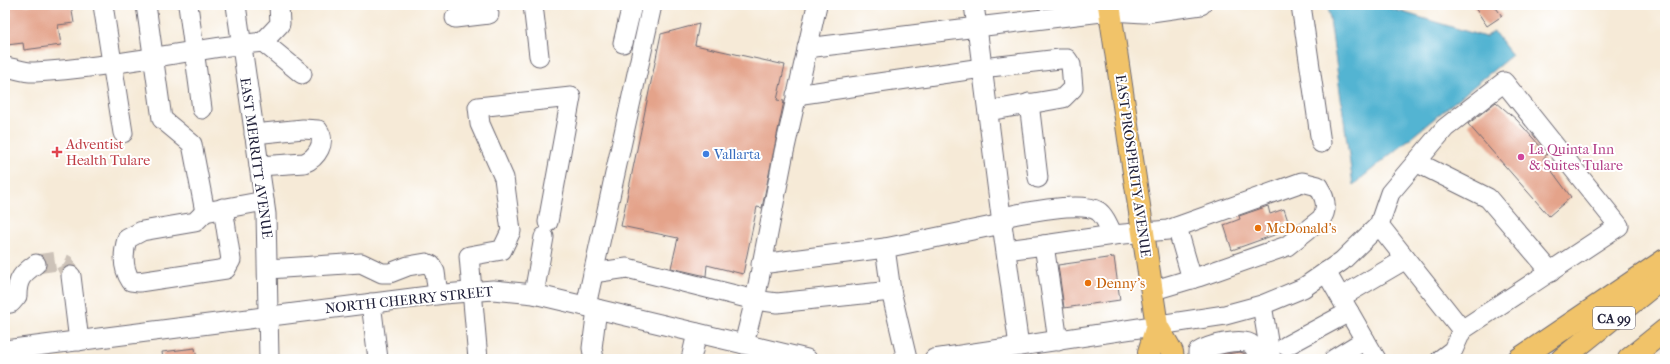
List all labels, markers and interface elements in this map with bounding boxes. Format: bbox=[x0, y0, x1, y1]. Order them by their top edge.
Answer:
street label: EAST PROSPERITY AVENUE bbox=[1112, 74, 1154, 259]
street label: EAST MERRITT AVENUE bbox=[236, 76, 276, 240]
place label: Adventist Health Tulare bbox=[65, 136, 150, 169]
place label: La Quinta Inn & Suites Tulare bbox=[1529, 141, 1623, 174]
marker: Adventist Health Tulare bbox=[51, 146, 63, 158]
place label: Vallarta bbox=[713, 146, 761, 163]
marker: Vallarta bbox=[701, 149, 711, 159]
marker: La Quinta Inn & Suites Tulare bbox=[1516, 152, 1526, 162]
place label: McDonald's bbox=[1266, 220, 1337, 237]
marker: McDonald's bbox=[1253, 223, 1263, 233]
place label: Denny's bbox=[1096, 275, 1145, 292]
marker: Denny's bbox=[1083, 278, 1093, 288]
street label: NORTH CHERRY STREET bbox=[324, 283, 495, 317]
road number: CA 99 bbox=[1593, 307, 1635, 329]

